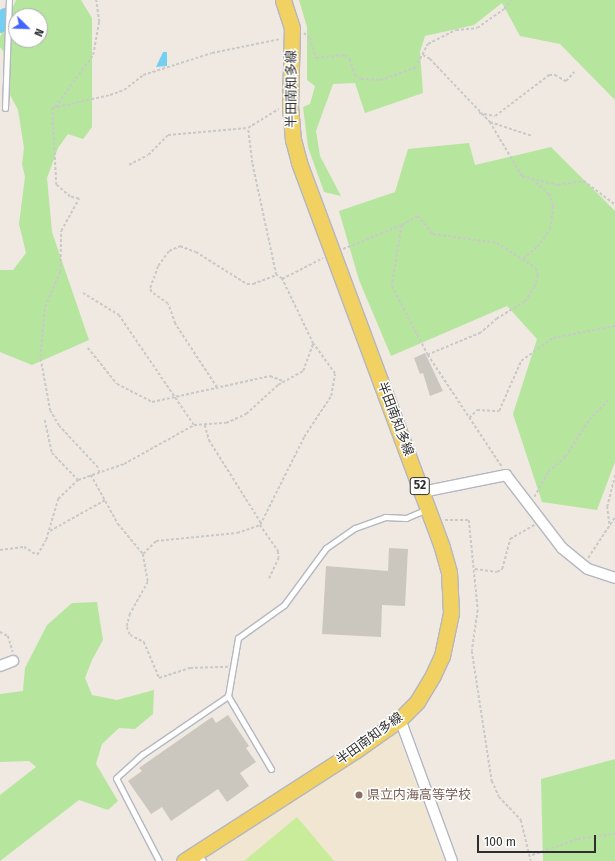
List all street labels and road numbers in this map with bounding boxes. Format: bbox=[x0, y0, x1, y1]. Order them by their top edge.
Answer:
street label: 半田南知多線 bbox=[284, 50, 300, 128]
street label: 半田南知多線 bbox=[374, 380, 416, 458]
road number: 52 bbox=[409, 476, 431, 496]
street label: 半田南知多線 bbox=[334, 710, 406, 768]

